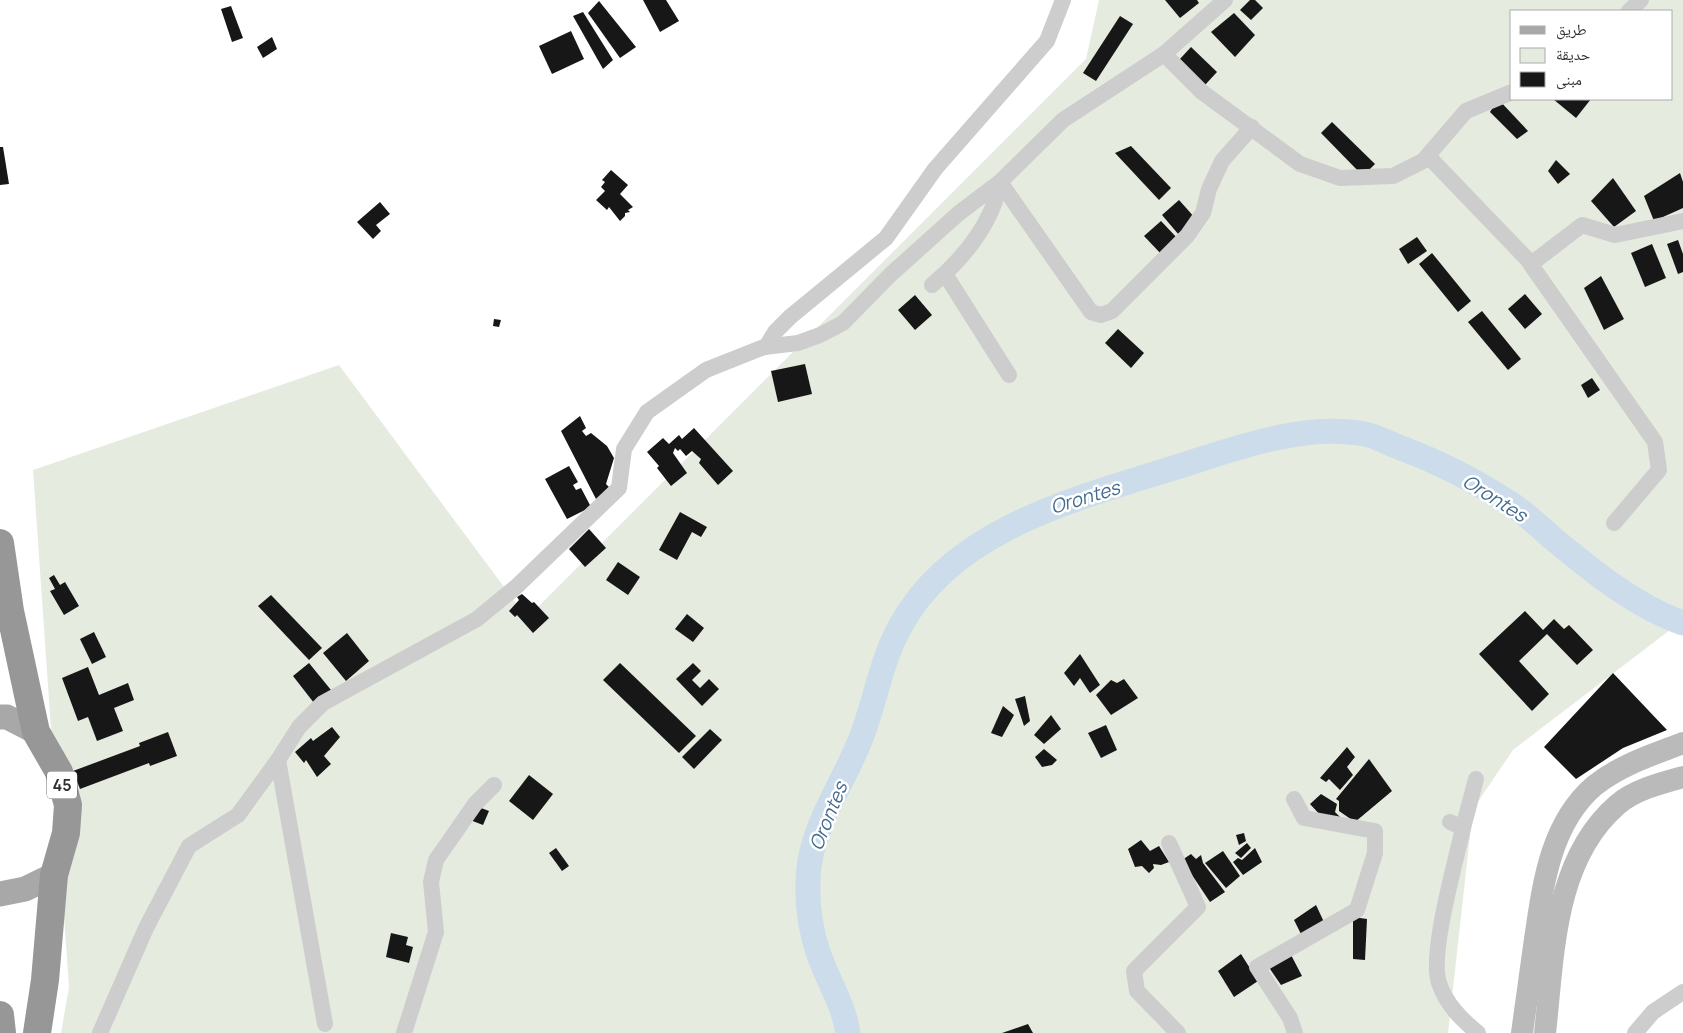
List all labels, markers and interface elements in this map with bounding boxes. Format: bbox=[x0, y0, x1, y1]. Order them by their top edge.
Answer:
legend bbox=[1510, 10, 1673, 100]
text: طريق bbox=[1556, 19, 1587, 40]
text: حديقة bbox=[1556, 44, 1591, 65]
text: مبنى bbox=[1556, 69, 1582, 90]
water label: Orontes bbox=[1458, 468, 1534, 529]
water label: Orontes bbox=[1047, 474, 1125, 520]
road number: 45 bbox=[47, 772, 77, 798]
water label: Orontes bbox=[803, 776, 854, 854]

